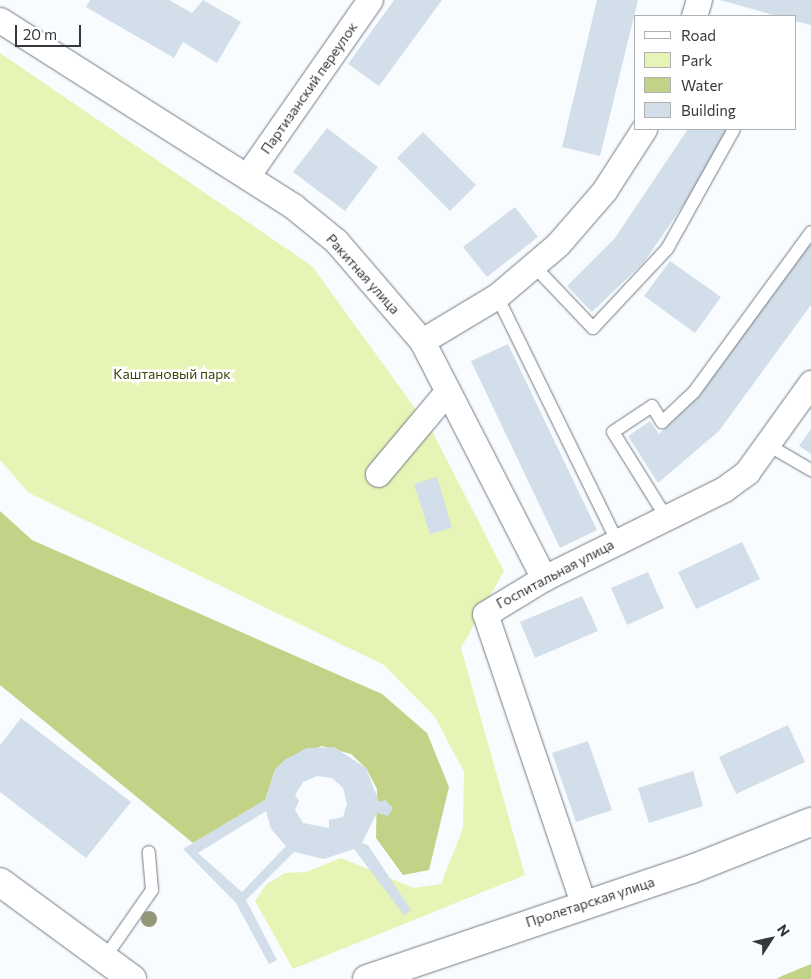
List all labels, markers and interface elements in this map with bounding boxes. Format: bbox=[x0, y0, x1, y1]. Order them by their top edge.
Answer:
scale bar bbox=[18, 15, 84, 47]
legend bbox=[634, 15, 796, 130]
street label: Партизанский переулок bbox=[257, 19, 361, 157]
text: 20 m bbox=[23, 25, 57, 43]
text: Road bbox=[681, 26, 716, 44]
text: Park bbox=[681, 51, 712, 69]
text: Water bbox=[681, 76, 723, 94]
text: Building bbox=[681, 101, 736, 119]
street label: Ракитная улица bbox=[323, 231, 403, 317]
park label: Каштановый парк bbox=[113, 366, 231, 382]
street label: Госпитальная улица bbox=[493, 536, 617, 612]
street label: Пролетарская улица bbox=[523, 873, 657, 931]
north arrow bbox=[746, 914, 796, 964]
text: N bbox=[774, 921, 794, 939]

